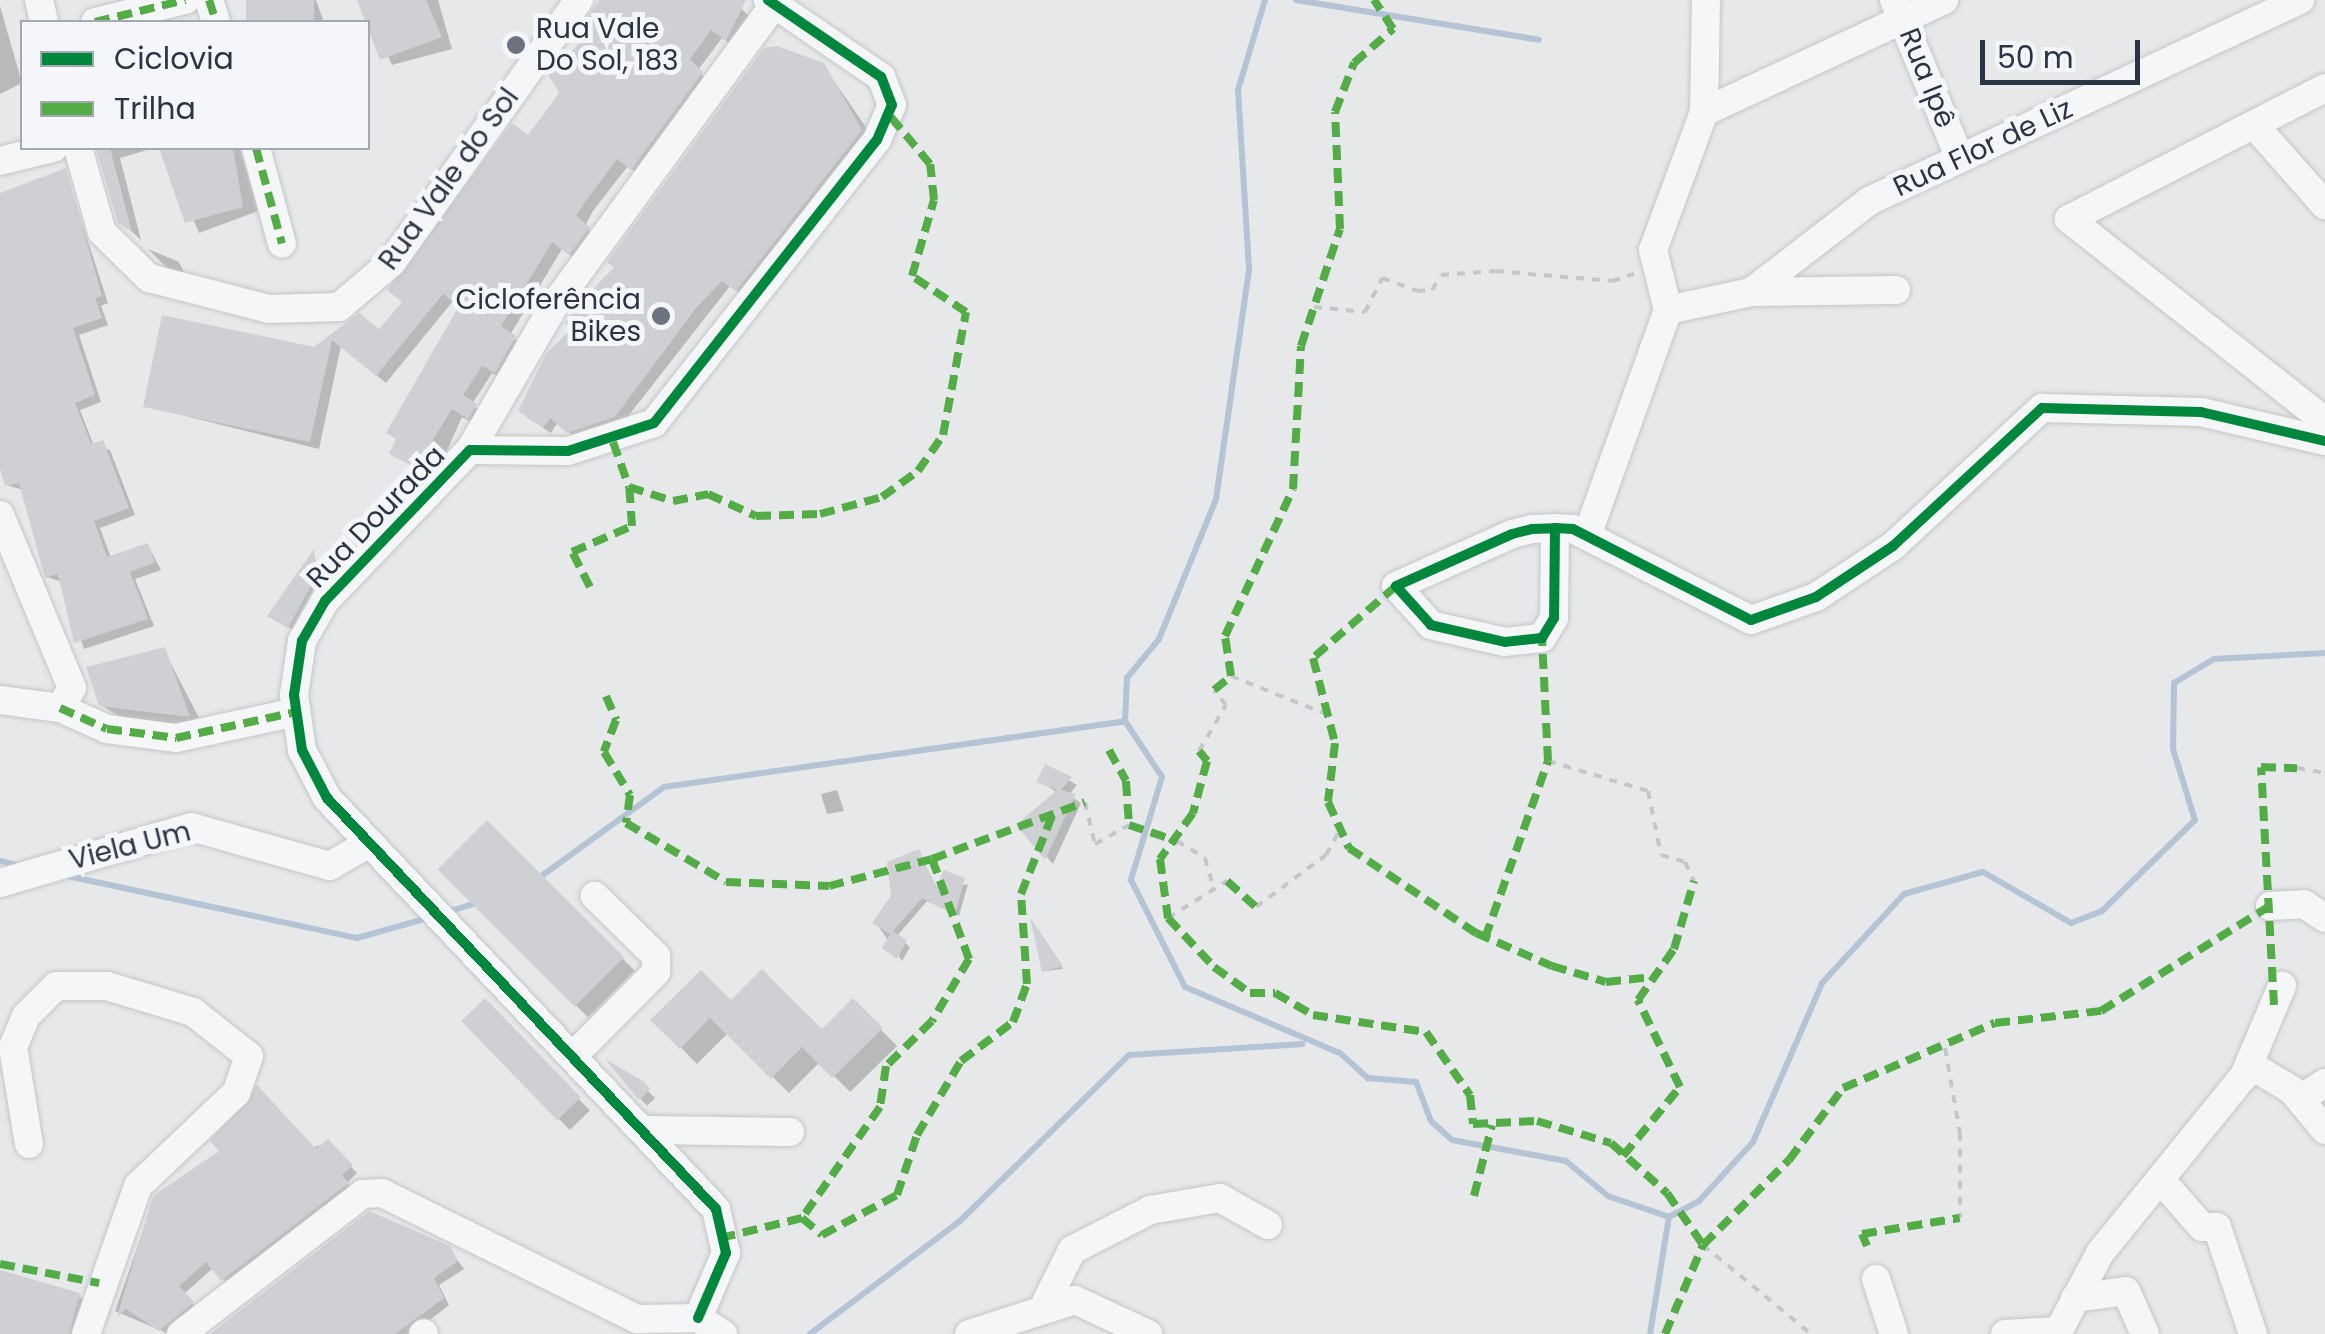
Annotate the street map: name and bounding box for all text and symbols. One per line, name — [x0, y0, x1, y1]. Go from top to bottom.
place label: Rua Vale Do Sol, 183 — [536, 12, 679, 78]
legend — [20, 20, 370, 150]
scale bar — [1985, 20, 2145, 82]
street label: Rua Ipê — [1892, 23, 1962, 133]
marker: Rua Vale Do Sol, 183 — [505, 34, 527, 56]
text: 50 m — [1997, 36, 2074, 79]
text: Ciclovia — [114, 37, 234, 80]
street label: Rua Vale do Sol — [372, 82, 526, 276]
text: Trilha — [114, 87, 196, 130]
street label: Rua Flor de Liz — [1888, 92, 2078, 204]
place label: Cicloferência Bikes — [456, 283, 641, 349]
marker: Cicloferência Bikes — [650, 305, 672, 327]
street label: Rua Dourada — [300, 439, 452, 595]
street label: Viela Um — [66, 815, 194, 877]

